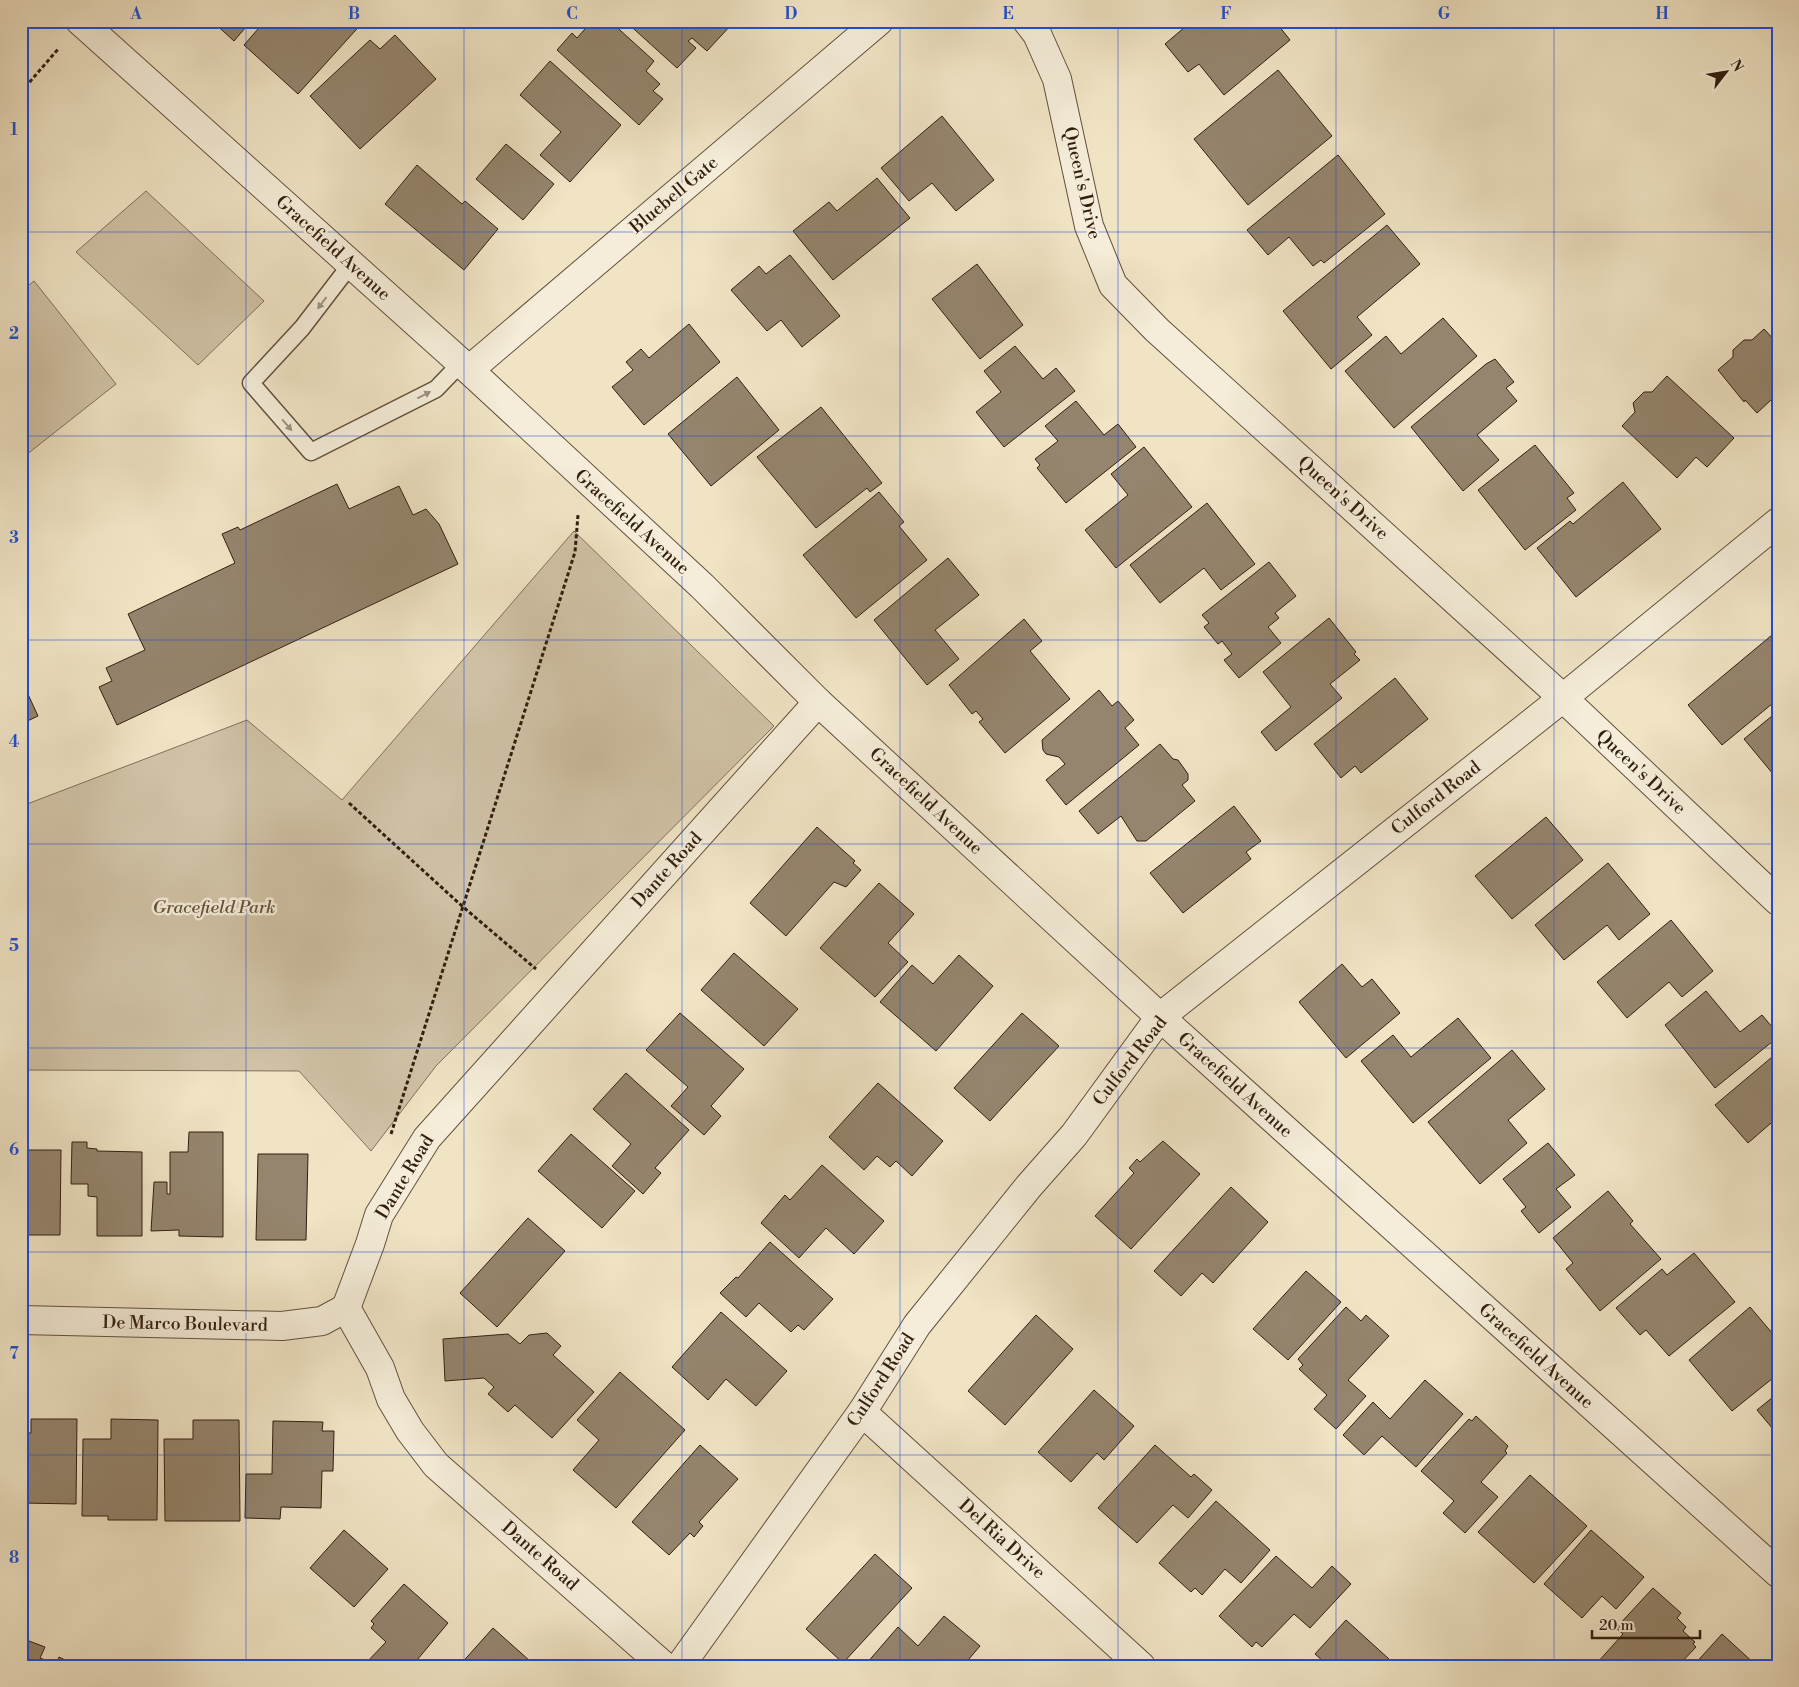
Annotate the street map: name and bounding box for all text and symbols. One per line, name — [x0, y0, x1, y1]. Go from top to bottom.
text: A — [129, 4, 142, 24]
text: B — [348, 4, 360, 24]
text: C — [566, 4, 578, 24]
text: D — [785, 4, 798, 24]
text: E — [1002, 4, 1014, 24]
text: F — [1220, 4, 1232, 24]
text: G — [1438, 4, 1451, 24]
text: H — [1655, 4, 1669, 24]
north arrow — [1702, 48, 1752, 98]
text: N — [1726, 56, 1747, 75]
text: 1 — [10, 120, 18, 140]
street label: Queen's Drive — [1058, 125, 1106, 241]
street label: Bluebell Gate — [624, 151, 723, 239]
street label: Gracefield Avenue — [271, 190, 395, 306]
one-way arrow — [316, 296, 327, 309]
text: 2 — [9, 324, 19, 344]
one-way arrow — [417, 391, 431, 399]
one-way arrow — [281, 418, 293, 430]
street label: Queen's Drive — [1293, 451, 1393, 545]
street label: Gracefield Avenue — [570, 464, 694, 580]
text: 3 — [9, 528, 19, 548]
street label: Queen's Drive — [1591, 724, 1691, 820]
text: 4 — [9, 732, 20, 752]
street label: Gracefield Avenue — [864, 742, 988, 860]
street label: Culford Road — [1387, 755, 1486, 840]
street label: Dante Road — [627, 827, 708, 913]
park label: Gracefield Park — [153, 896, 275, 919]
text: 5 — [9, 936, 19, 956]
street label: Culford Road — [1088, 1011, 1173, 1110]
street label: Gracefield Avenue — [1173, 1027, 1297, 1143]
street label: Dante Road — [371, 1130, 440, 1223]
text: 6 — [9, 1140, 19, 1160]
street label: Gracefield Avenue — [1474, 1298, 1598, 1414]
street label: De Marco Boulevard — [102, 1311, 269, 1337]
street label: Culford Road — [842, 1328, 920, 1431]
text: 7 — [9, 1344, 19, 1364]
street label: Del Ria Drive — [954, 1494, 1050, 1584]
street label: Dante Road — [497, 1516, 584, 1596]
text: 8 — [9, 1548, 19, 1568]
scale bar — [1592, 1607, 1699, 1639]
text: 20 m — [1599, 1616, 1634, 1635]

